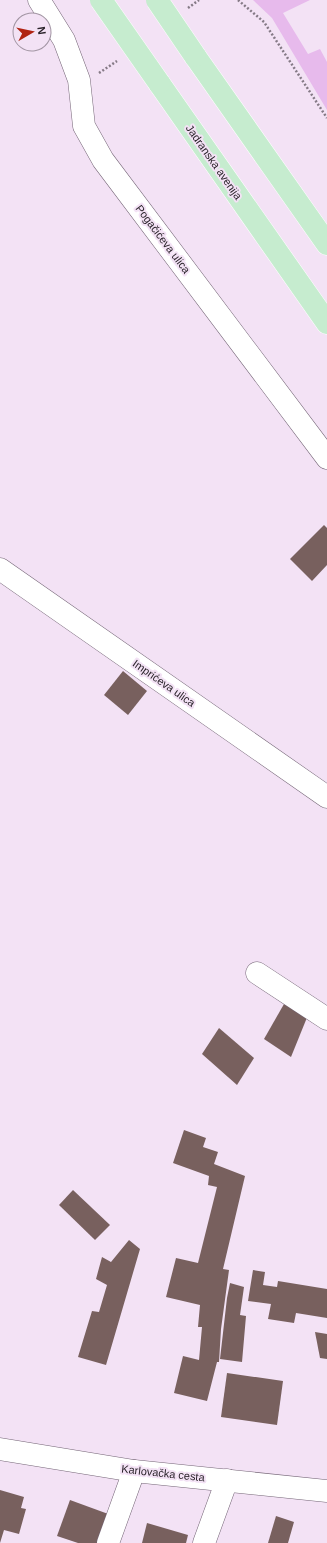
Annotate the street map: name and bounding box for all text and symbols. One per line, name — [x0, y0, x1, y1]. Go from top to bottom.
north arrow — [12, 12, 52, 52]
text: N — [35, 26, 48, 35]
street label: Jadranska avenija — [184, 122, 245, 202]
street label: Pogačićeva ulica — [133, 202, 193, 276]
street label: Imprićeva ulica — [131, 657, 198, 709]
street label: Karlovačka cesta — [121, 1463, 206, 1483]

